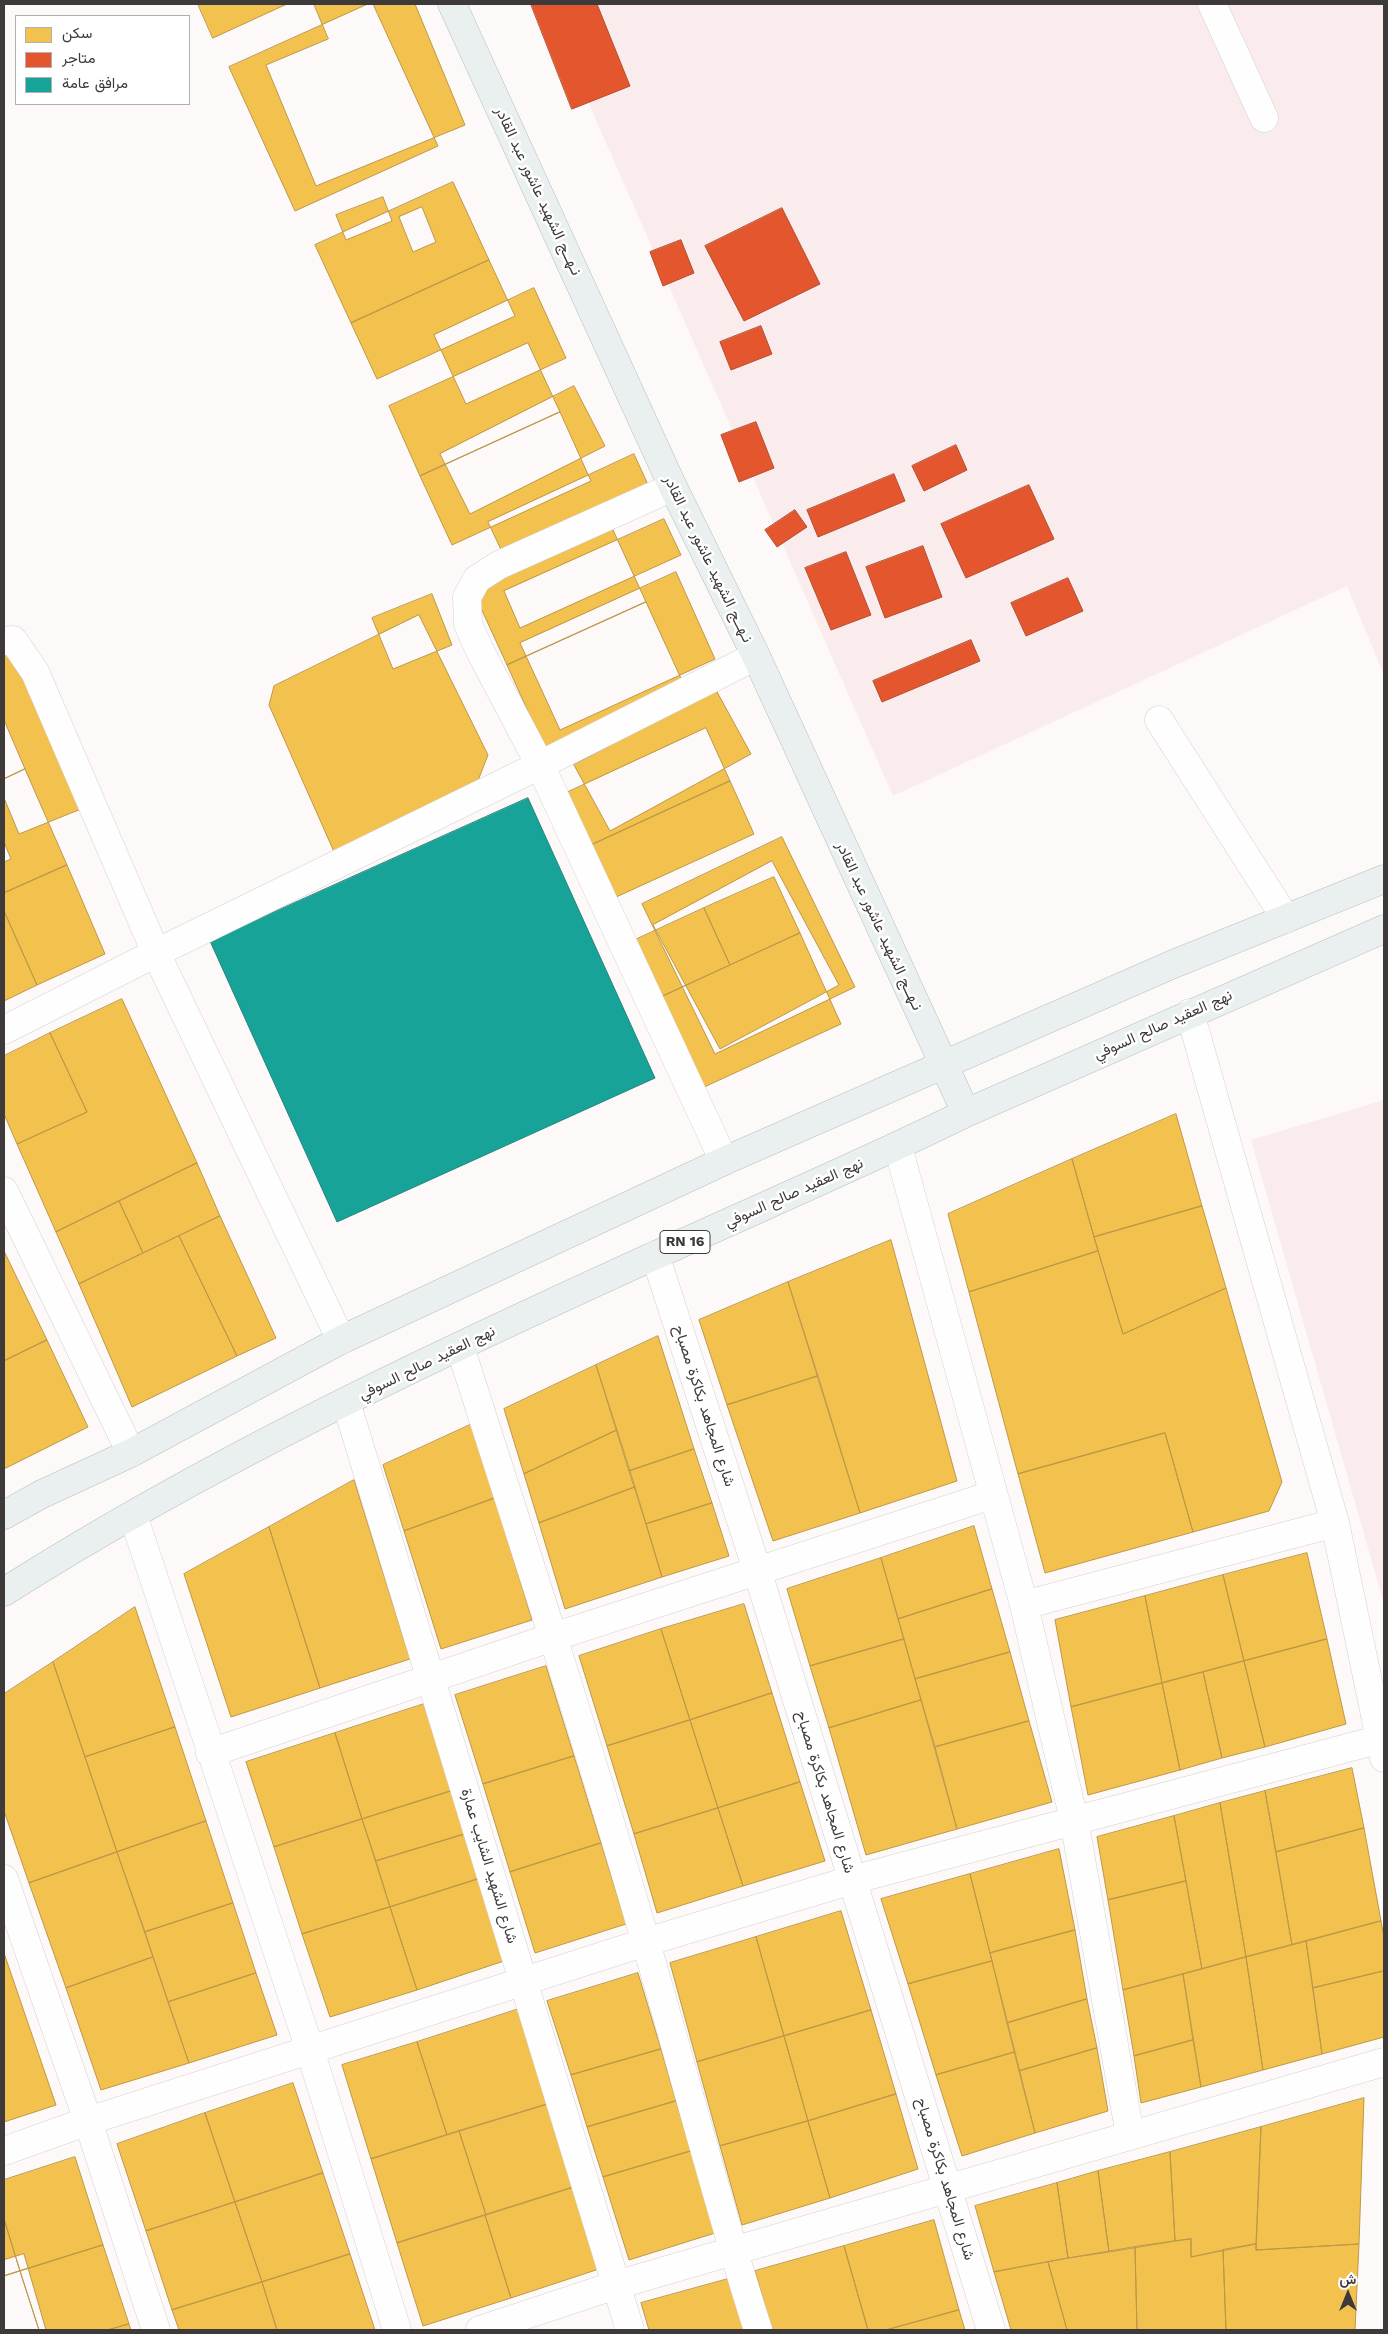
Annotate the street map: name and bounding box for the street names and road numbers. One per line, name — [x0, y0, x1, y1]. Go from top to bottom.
street label: نـهــج الشهيد عاشور عبد القادر — [491, 104, 585, 278]
street label: نـهــج الشهيد عاشور عبد القادر — [660, 472, 756, 646]
street label: نـهــج الشهيد عاشور عبد القادر — [832, 839, 926, 1013]
street label: نهج العقيد صالح السوفي — [1091, 986, 1235, 1064]
street label: نهج العقيد صالح السوفي — [722, 1154, 866, 1232]
road number: RN 16 — [660, 1230, 710, 1254]
street label: نهج العقيد صالح السوفي — [356, 1322, 498, 1404]
street label: شارع المجاهد بكاكرة مصباح — [669, 1323, 739, 1489]
street label: شارع المجاهد بكاكرة مصباح — [792, 1709, 858, 1875]
street label: شارع الشهيد الشايب عمارة — [457, 1786, 521, 1946]
street label: شارع المجاهد بكاكرة مصباح — [912, 2096, 978, 2262]

